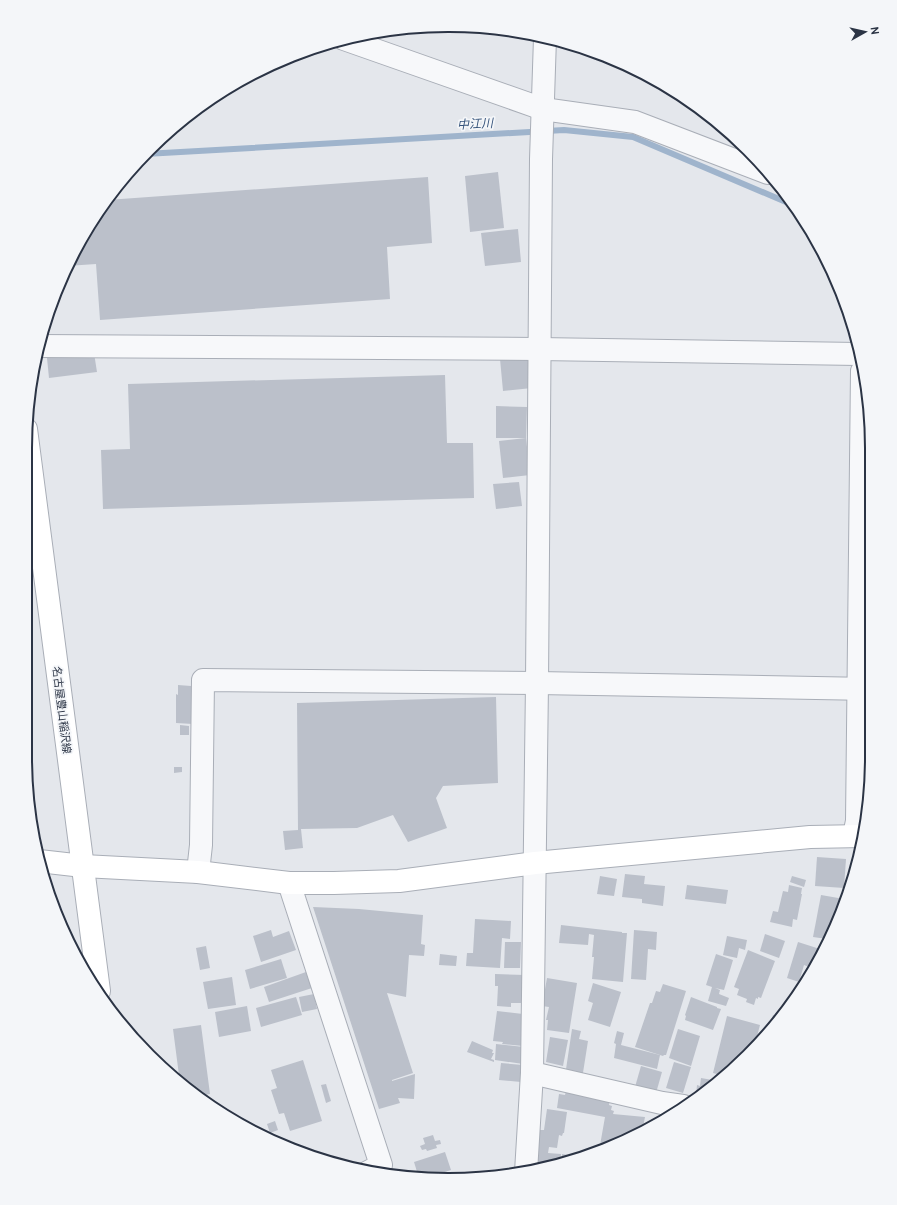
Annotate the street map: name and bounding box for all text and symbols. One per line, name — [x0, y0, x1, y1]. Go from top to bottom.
north arrow — [845, 12, 885, 52]
text: N — [866, 26, 881, 36]
water label: 中江川 — [457, 116, 495, 134]
street label: 名古屋豊山稲沢線 — [49, 666, 73, 755]

